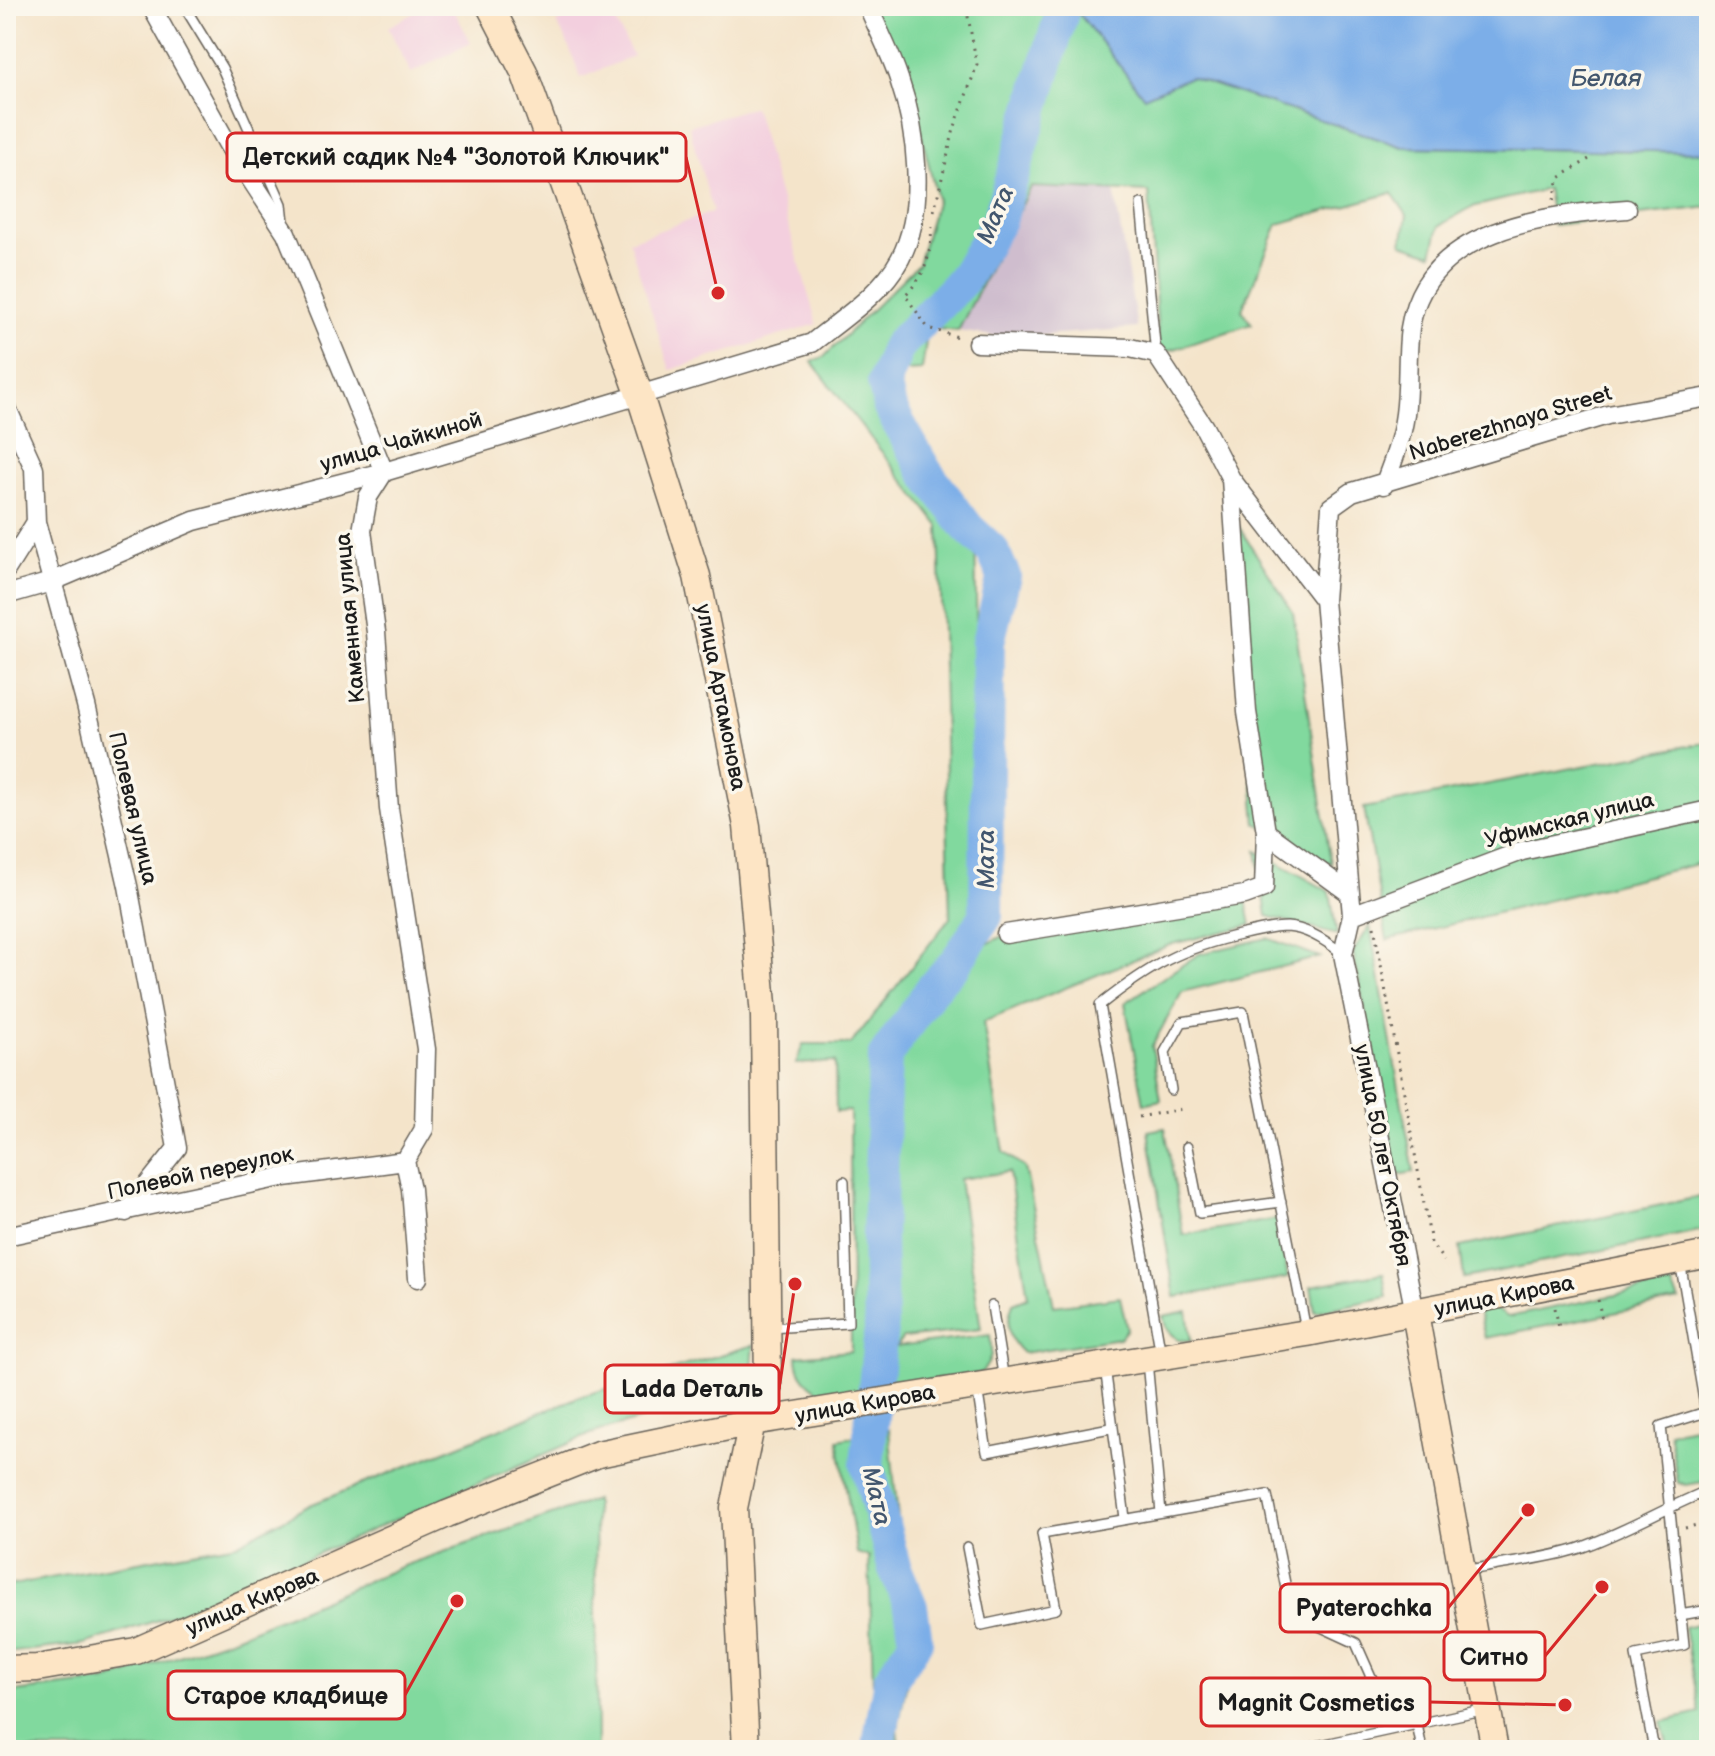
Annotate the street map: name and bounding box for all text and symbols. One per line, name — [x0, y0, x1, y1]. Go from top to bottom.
water label: Белая — [1570, 64, 1642, 93]
callout: Детский садик №4 "Золотой Ключик" — [227, 133, 686, 181]
text: Детский садик №4 "Золотой Ключик" — [243, 143, 669, 172]
water label: Мата — [970, 182, 1020, 248]
street label: Naberezhnaya Street — [1406, 380, 1615, 467]
street label: улица Чайкиной — [317, 406, 486, 479]
street label: Каменная улица — [330, 532, 371, 704]
street label: улица Артамонова — [689, 602, 752, 793]
street label: Полевая улица — [102, 729, 163, 887]
street label: Уфимская улица — [1482, 786, 1657, 855]
water label: Мата — [972, 829, 1001, 889]
street label: улица 50 лет Октября — [1348, 1042, 1417, 1269]
street label: Полевой переулок — [105, 1141, 296, 1206]
street label: улица Кирова — [1432, 1270, 1576, 1323]
callout: Lada Dеталь — [605, 1365, 779, 1413]
text: Lada Dеталь — [621, 1375, 764, 1404]
street label: улица Кирова — [793, 1379, 937, 1430]
water label: Мата — [856, 1464, 897, 1528]
street label: улица Кирова — [182, 1562, 323, 1642]
callout: Pyaterochka — [1280, 1584, 1448, 1632]
text: Pyaterochka — [1296, 1594, 1432, 1623]
callout: Ситно — [1444, 1632, 1545, 1680]
text: Ситно — [1460, 1643, 1528, 1672]
callout: Старое кладбище — [168, 1671, 405, 1719]
callout: Magnit Cosmetics — [1201, 1678, 1430, 1726]
text: Старое кладбище — [184, 1682, 388, 1711]
text: Magnit Cosmetics — [1217, 1689, 1415, 1718]

